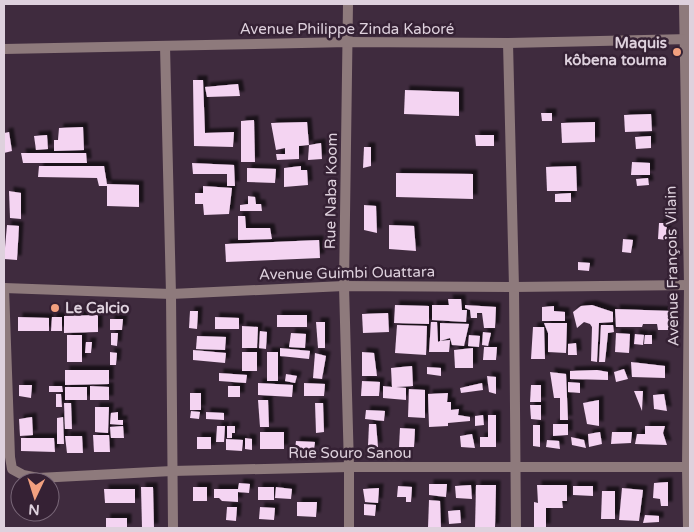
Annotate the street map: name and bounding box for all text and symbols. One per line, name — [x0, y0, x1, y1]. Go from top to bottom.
street label: Avenue Philippe Zinda Kaboré — [240, 20, 454, 38]
place label: Maquis kôbena touma — [564, 34, 667, 69]
marker: Maquis kôbena touma — [671, 46, 683, 58]
street label: Rue Naba Koom — [321, 133, 341, 249]
street label: Avenue François Vilain — [662, 186, 682, 346]
street label: Avenue Guimbi Ouattara — [259, 262, 435, 284]
place label: Le Calcio — [65, 299, 129, 317]
marker: Le Calcio — [49, 302, 61, 314]
street label: Rue Souro Sanou — [288, 444, 412, 462]
north arrow — [10, 472, 60, 522]
text: N — [28, 501, 40, 518]

